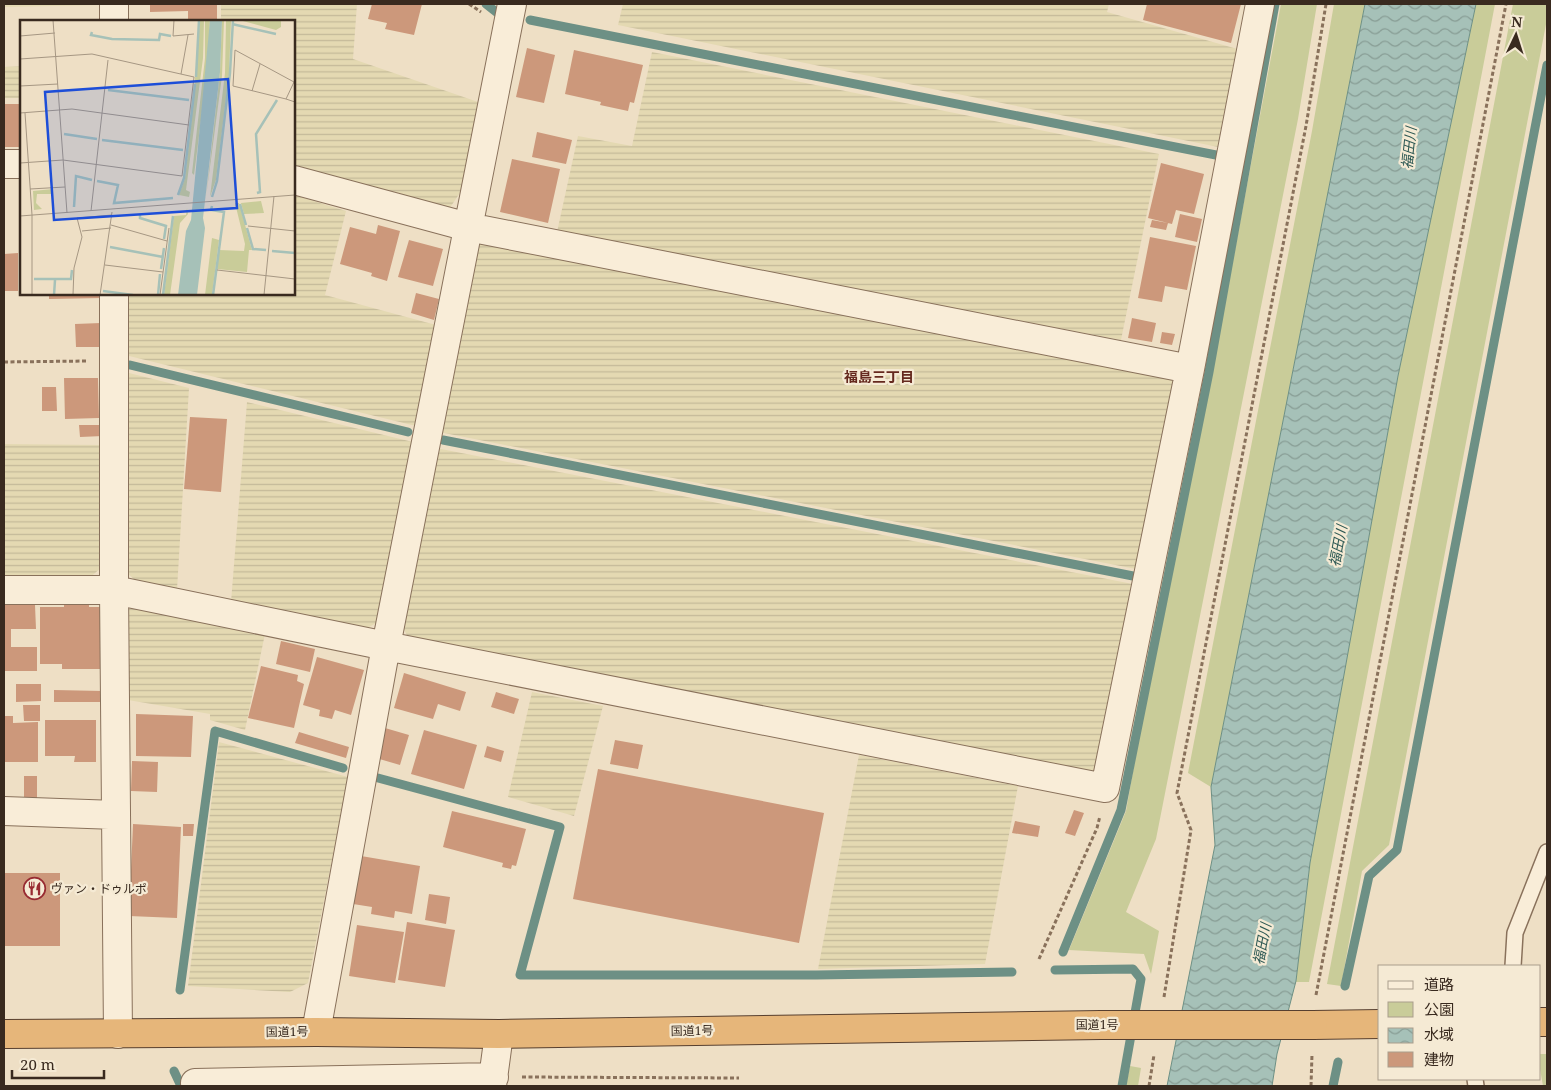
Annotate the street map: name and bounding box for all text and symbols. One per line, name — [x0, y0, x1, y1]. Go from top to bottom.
north arrow — [1491, 10, 1541, 60]
text: N — [1511, 12, 1523, 31]
inset map — [20, 20, 295, 295]
water label: 福田川 — [1397, 124, 1420, 170]
district label: 福島三丁目 — [844, 367, 914, 386]
water label: 福田川 — [1324, 522, 1351, 568]
restaurant icon: ヴァン・ドゥルポ — [23, 877, 47, 901]
place label: ヴァン・ドゥルポ — [51, 880, 147, 897]
water label: 福田川 — [1248, 920, 1275, 966]
legend — [1378, 965, 1541, 1080]
text: 道路 — [1424, 974, 1454, 994]
text: 公園 — [1424, 999, 1454, 1019]
street label: 国道1号 — [1076, 1016, 1118, 1033]
street label: 国道1号 — [670, 1022, 713, 1039]
street label: 国道1号 — [265, 1023, 308, 1040]
text: 水域 — [1424, 1024, 1454, 1044]
scale bar — [12, 1048, 105, 1080]
text: 建物 — [1424, 1049, 1454, 1069]
text: 20 m — [20, 1054, 55, 1074]

